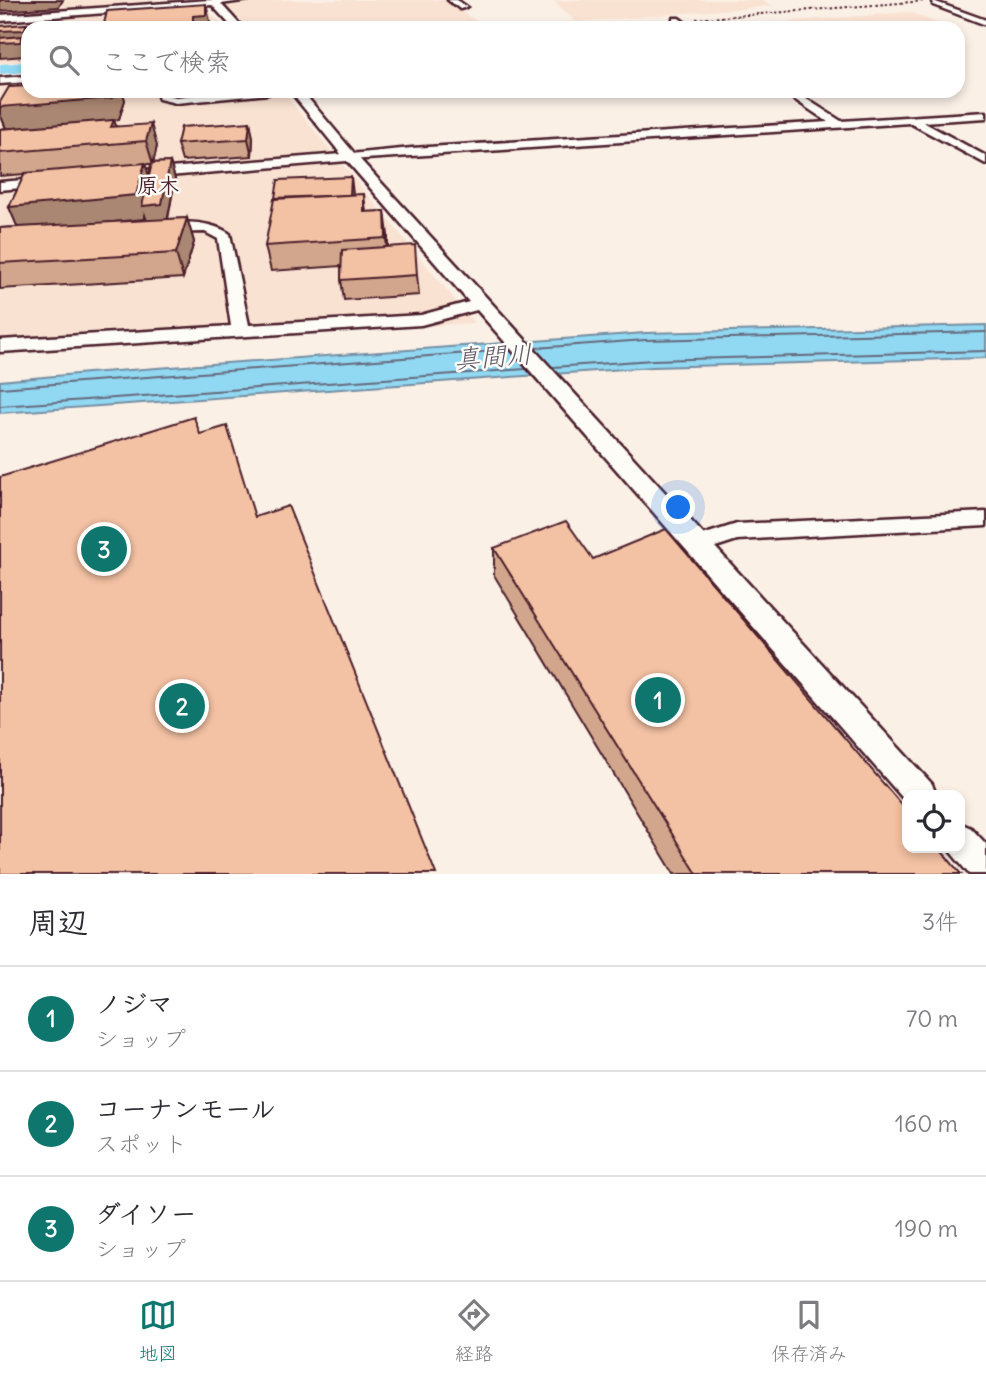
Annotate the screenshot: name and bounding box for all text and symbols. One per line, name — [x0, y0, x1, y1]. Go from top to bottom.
search box — [21, 21, 965, 98]
icon: search — [45, 41, 83, 79]
text: ここで検索 — [101, 45, 231, 78]
district label: 原木 — [137, 172, 179, 199]
water label: 真間川 — [453, 337, 533, 375]
your location — [661, 490, 695, 524]
pin: 3 — [81, 523, 127, 575]
pin: 1 — [635, 674, 681, 726]
pin: 2 — [159, 680, 205, 732]
map controls — [902, 790, 965, 853]
button: locate — [902, 790, 965, 853]
text: 周辺 — [28, 903, 88, 941]
text: 3件 — [922, 907, 958, 936]
text: ノジマ — [95, 987, 173, 1020]
text: 1 — [46, 1004, 56, 1033]
text: 70 m — [906, 1004, 958, 1033]
text: ショップ — [95, 1024, 186, 1053]
text: コーナンモール — [95, 1092, 276, 1125]
text: 2 — [45, 1109, 57, 1138]
text: 160 m — [895, 1109, 958, 1138]
text: スポット — [95, 1129, 187, 1158]
text: ダイソー — [95, 1197, 196, 1230]
text: 3 — [44, 1214, 58, 1243]
text: 190 m — [895, 1214, 958, 1243]
text: ショップ — [95, 1234, 186, 1263]
tab: 地図 — [139, 1296, 177, 1365]
tab: 経路 — [455, 1296, 493, 1365]
tab: 保存済み — [771, 1296, 847, 1365]

